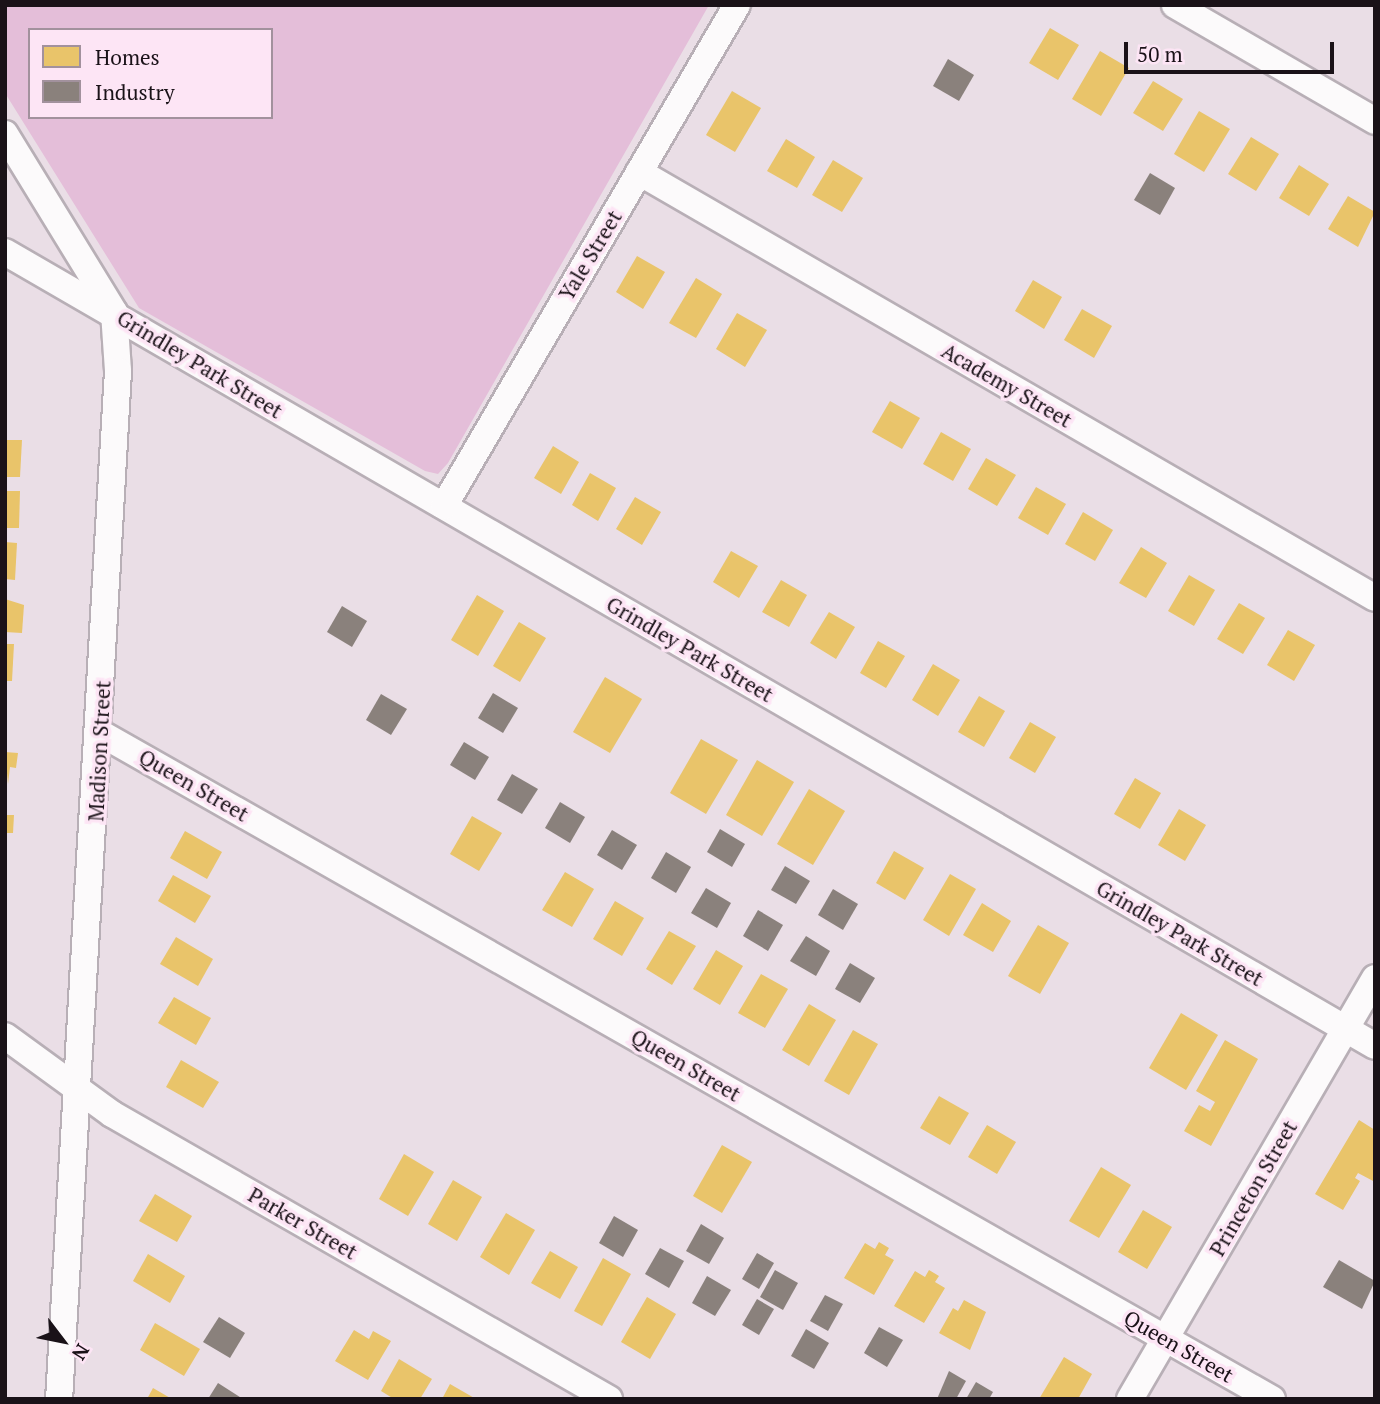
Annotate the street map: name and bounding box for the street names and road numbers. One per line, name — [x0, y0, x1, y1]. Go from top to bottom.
street label: Yale Street — [553, 205, 627, 305]
street label: Grindley Park Street — [113, 305, 287, 423]
street label: Academy Street — [937, 338, 1077, 432]
street label: Grindley Park Street — [602, 591, 778, 707]
street label: Madison Street — [83, 680, 115, 822]
street label: Queen Street — [135, 744, 253, 826]
street label: Grindley Park Street — [1092, 875, 1268, 991]
street label: Queen Street — [627, 1024, 745, 1106]
street label: Princeton Street — [1204, 1116, 1302, 1260]
street label: Parker Street — [244, 1182, 362, 1264]
street label: Queen Street — [1120, 1305, 1238, 1387]

